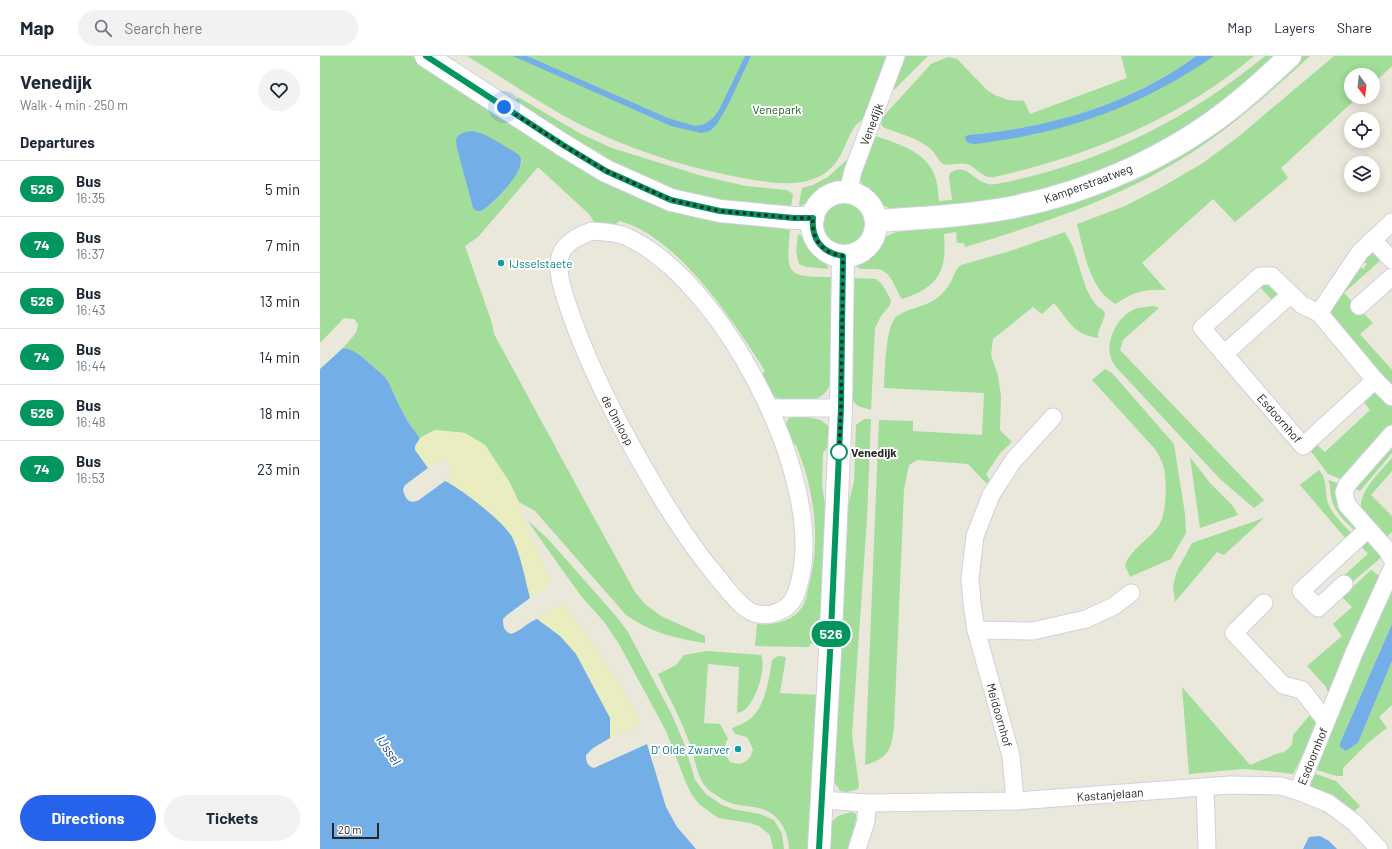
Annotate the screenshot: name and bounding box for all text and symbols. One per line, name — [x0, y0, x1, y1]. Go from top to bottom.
search box — [78, 10, 358, 46]
text: Map — [20, 16, 54, 39]
icon: search — [92, 17, 114, 39]
text: Search here — [124, 19, 202, 37]
text: Map — [1227, 19, 1252, 36]
text: Layers — [1274, 19, 1315, 36]
text: Share — [1337, 19, 1372, 36]
north arrow — [1344, 68, 1380, 104]
map controls — [1344, 68, 1380, 192]
button: heart — [258, 69, 300, 111]
text: Venedijk — [20, 70, 92, 93]
text: Walk · 4 min · 250 m — [20, 97, 128, 113]
your location — [494, 97, 514, 117]
street label: Venedijk — [857, 101, 885, 147]
park label: Venepark — [753, 102, 801, 116]
button: locate — [1344, 112, 1380, 148]
text: Departures — [20, 133, 95, 151]
button: layers — [1344, 156, 1380, 192]
street label: Kamperstraatweg — [1042, 161, 1134, 205]
text: Bus — [76, 172, 101, 190]
text: 526 — [31, 180, 53, 197]
text: 5 min — [265, 180, 300, 198]
text: 16:35 — [76, 190, 105, 206]
text: Bus — [76, 228, 101, 246]
text: 74 — [34, 236, 50, 253]
text: 7 min — [266, 236, 300, 254]
text: 16:37 — [76, 246, 105, 262]
place label: IJsselstaete — [509, 256, 573, 270]
marker: IJsselstaete — [496, 258, 506, 268]
text: Bus — [76, 284, 101, 302]
text: 526 — [31, 292, 53, 309]
text: 13 min — [260, 292, 300, 310]
text: 16:43 — [76, 302, 106, 318]
text: Bus — [76, 340, 101, 358]
text: 74 — [34, 348, 50, 365]
text: 14 min — [259, 348, 300, 366]
text: 16:44 — [76, 358, 106, 374]
street label: Esdoornhof — [1255, 391, 1305, 445]
street label: de Omloop — [599, 392, 637, 448]
text: Bus — [76, 396, 101, 414]
text: 526 — [31, 404, 53, 421]
text: 18 min — [260, 404, 300, 422]
text: 16:48 — [76, 414, 106, 430]
marker: Venedijk — [830, 443, 848, 461]
place label: Venedijk — [851, 445, 897, 459]
text: Bus — [76, 452, 101, 470]
text: 74 — [34, 460, 50, 477]
text: 23 min — [257, 460, 300, 478]
text: 16:53 — [76, 470, 105, 486]
line badge: 526 — [808, 621, 854, 647]
text: 526 — [820, 625, 842, 642]
street label: Meidoornhof — [984, 682, 1016, 748]
street label: Esdoornhof — [1294, 725, 1330, 787]
water label: IJssel — [373, 732, 405, 768]
place label: D' Olde Zwarver — [651, 742, 731, 756]
marker: D' Olde Zwarver — [733, 744, 743, 754]
street label: Kastanjelaan — [1076, 785, 1144, 803]
button: Directions — [20, 795, 156, 841]
button: Tickets — [164, 795, 300, 841]
scale bar — [332, 821, 379, 840]
text: 20 m — [338, 823, 361, 836]

